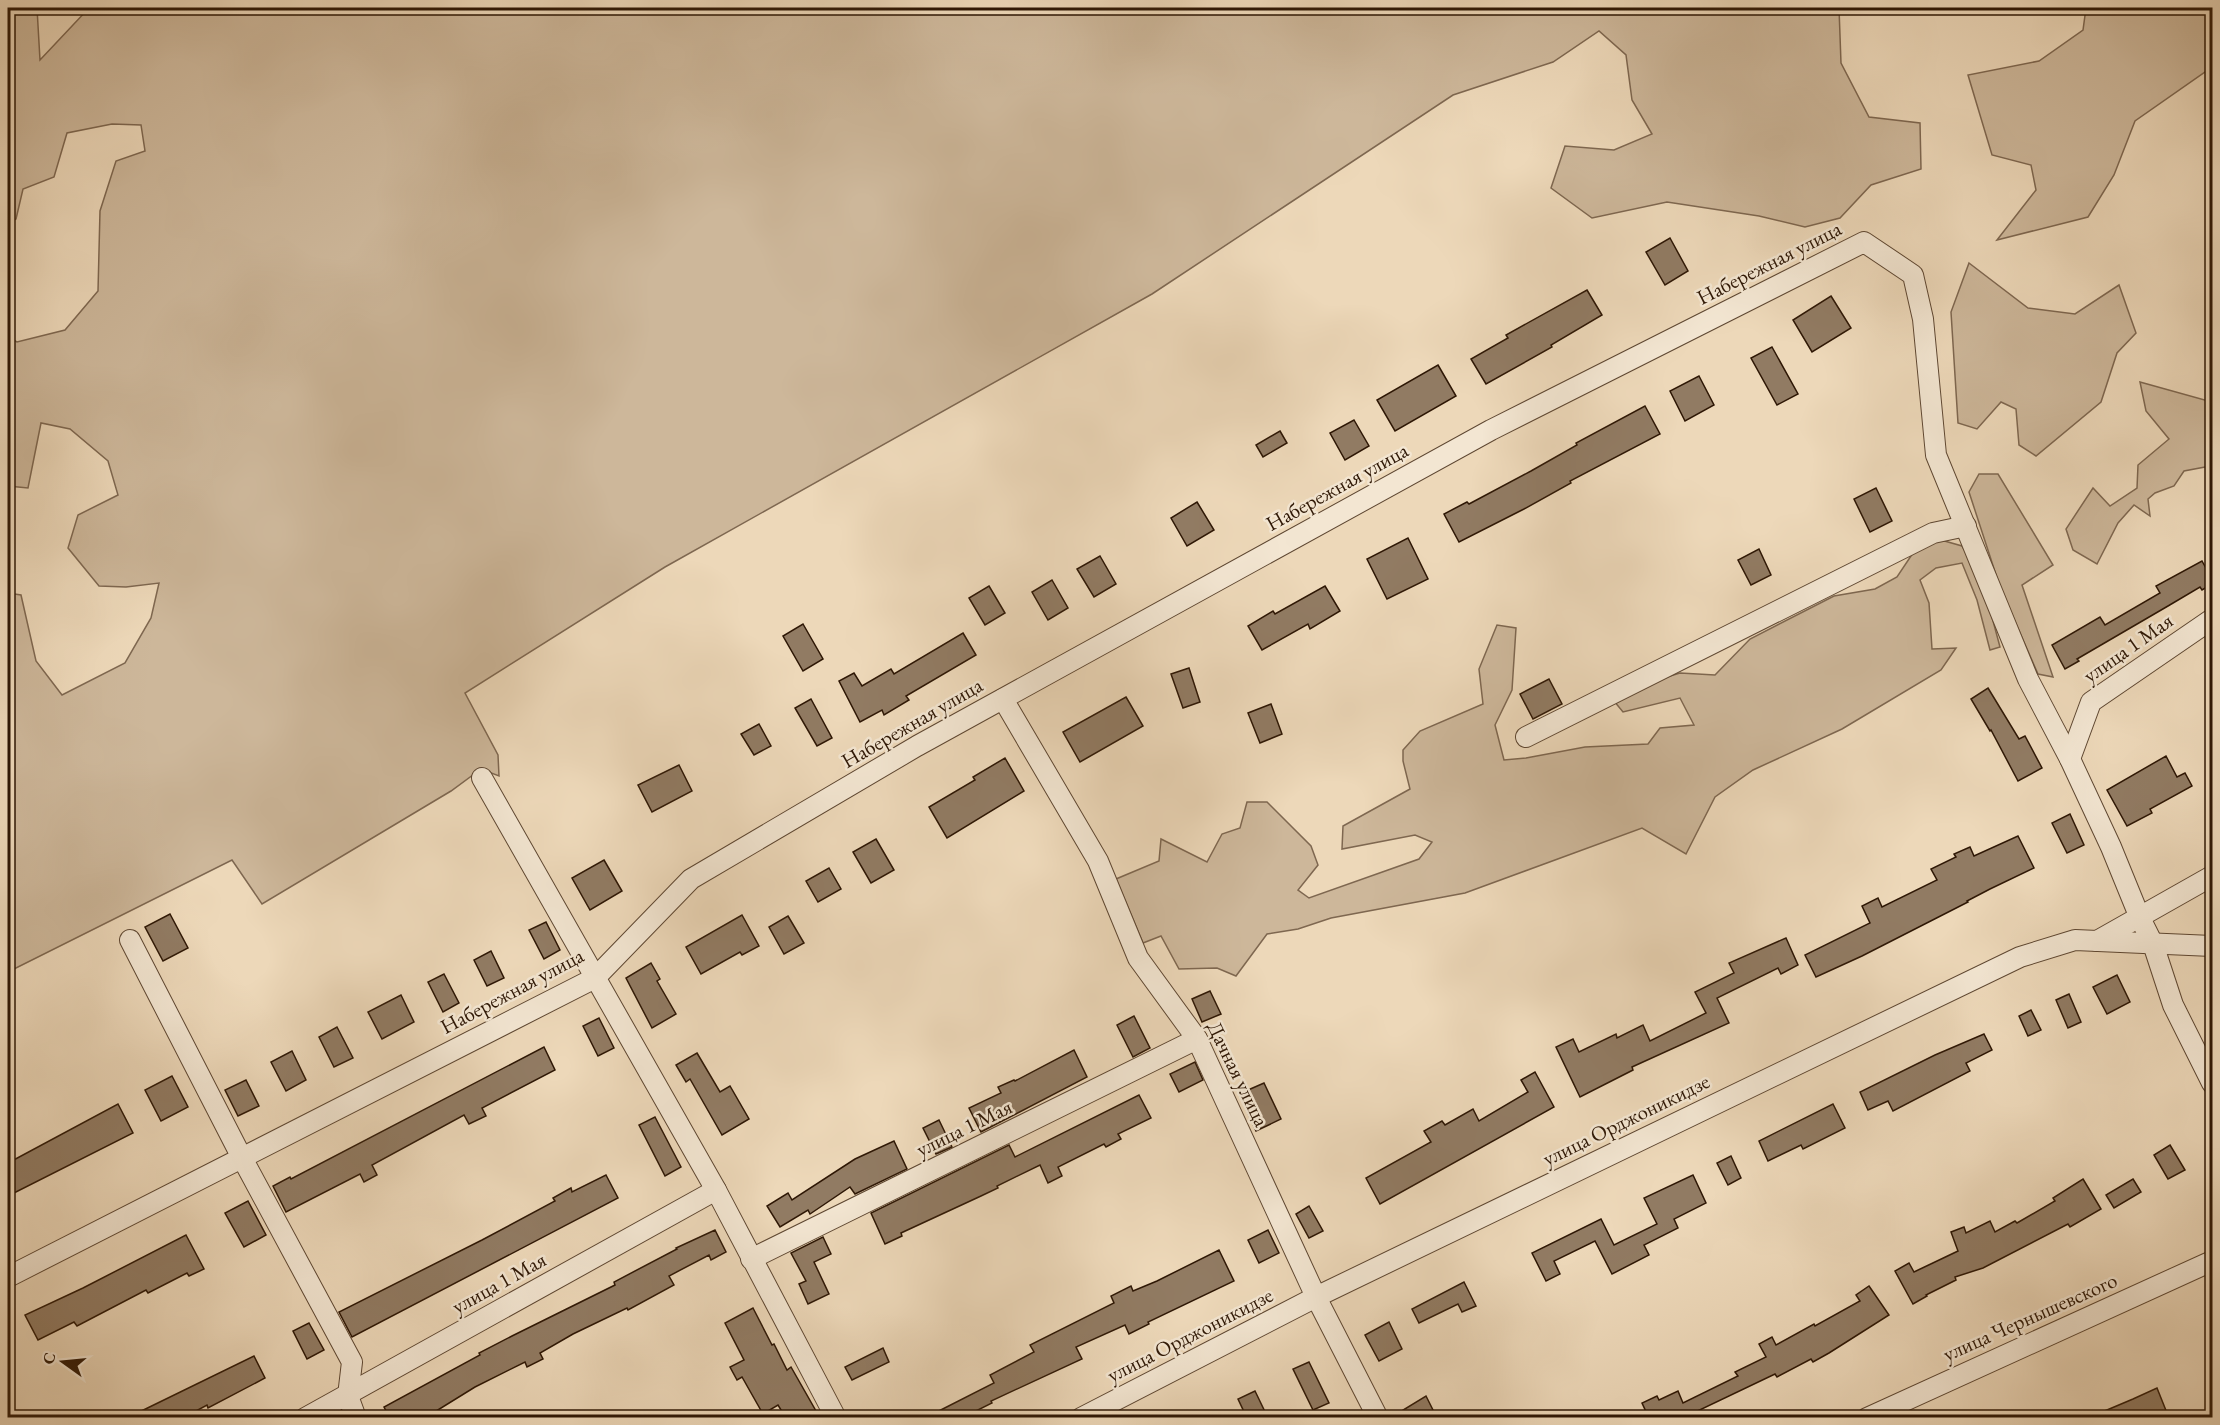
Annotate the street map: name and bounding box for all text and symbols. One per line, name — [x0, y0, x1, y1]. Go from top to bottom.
street label: Набережная улица — [1692, 214, 1846, 311]
street label: Набережная улица — [1261, 436, 1413, 537]
street label: улица 1 Мая — [2077, 607, 2178, 688]
street label: Набережная улица — [836, 671, 988, 774]
street label: Набережная улица — [435, 941, 589, 1040]
street label: Дачная улица — [1201, 1017, 1276, 1132]
street label: улица Орджоникидзе — [1538, 1067, 1714, 1172]
street label: улица 1 Мая — [911, 1093, 1016, 1162]
street label: улица 1 Мая — [447, 1246, 551, 1320]
street label: улица Чернышевского — [1938, 1266, 2121, 1367]
street label: улица Орджоникидзе — [1102, 1281, 1277, 1388]
north arrow — [33, 1332, 93, 1392]
text: С — [37, 1350, 61, 1366]

